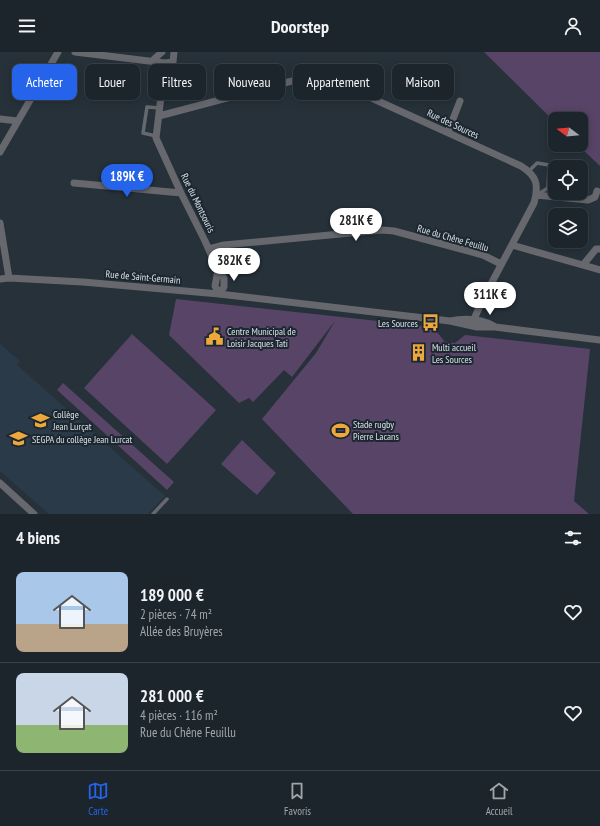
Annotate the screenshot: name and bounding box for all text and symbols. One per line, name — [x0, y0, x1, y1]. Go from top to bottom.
icon: menu — [16, 15, 38, 37]
text: Doorstep — [271, 15, 329, 38]
icon: person — [562, 15, 584, 37]
chip: Acheter — [12, 64, 77, 100]
chip: Louer — [85, 64, 140, 100]
chip: Filtres — [148, 64, 206, 100]
chip: Nouveau — [214, 64, 285, 100]
chip: Appartement — [293, 64, 384, 100]
chip: Maison — [392, 64, 454, 100]
street label: Rue des Sources — [425, 106, 482, 142]
north arrow — [548, 112, 588, 152]
map controls — [548, 112, 588, 248]
button: locate — [548, 160, 588, 200]
pin: 189K € — [94, 164, 160, 198]
text: 189K € — [110, 168, 144, 185]
street label: Rue du Montsouris — [178, 171, 218, 235]
pin: 281K € — [323, 208, 389, 242]
button: layers — [548, 208, 588, 248]
text: 281K € — [339, 212, 373, 229]
street label: Rue du Chêne Feuillu — [416, 222, 490, 254]
pin: 382K € — [201, 248, 267, 282]
text: 382K € — [217, 252, 251, 269]
street label: Rue de Saint-Germain — [105, 267, 181, 287]
pin: 311K € — [457, 282, 523, 316]
text: 311K € — [473, 286, 507, 303]
bus stop icon: Les Sources — [421, 313, 441, 333]
place label: Les Sources — [378, 317, 419, 330]
place label: Centre Municipal de Loisir Jacques Tati — [227, 325, 296, 350]
public building icon: Centre Municipal de Loisir Jacques Tati — [204, 327, 224, 347]
place label: Multi accueil Les Sources — [432, 341, 477, 366]
building icon: Multi accueil Les Sources — [409, 343, 429, 363]
place label: Collège Jean Lurçat — [52, 408, 92, 433]
school or university icon: Collège Jean Lurçat — [30, 410, 50, 430]
place label: Stade rugby Pierre Lacans — [353, 418, 399, 443]
sports icon: Stade rugby Pierre Lacans — [330, 420, 350, 440]
school or university icon: SEGPA du collège Jean Lurcat — [9, 429, 29, 449]
place label: SEGPA du collège Jean Lurcat — [32, 433, 132, 446]
text: 4 biens — [16, 527, 60, 549]
icon: filters — [562, 527, 584, 549]
text: 189 000 € — [140, 584, 204, 606]
icon: home — [48, 588, 96, 636]
icon: heart — [562, 601, 584, 623]
text: 2 pièces · 74 m² — [140, 606, 212, 623]
text: Allée des Bruyères — [140, 623, 223, 640]
text: 281 000 € — [140, 685, 204, 707]
icon: home — [48, 689, 96, 737]
icon: heart — [562, 702, 584, 724]
text: 4 pièces · 116 m² — [140, 707, 218, 724]
text: Rue du Chêne Feuillu — [140, 724, 236, 741]
tab: Carte — [87, 780, 109, 818]
tab: Favoris — [284, 780, 311, 818]
tab: Accueil — [486, 780, 513, 818]

